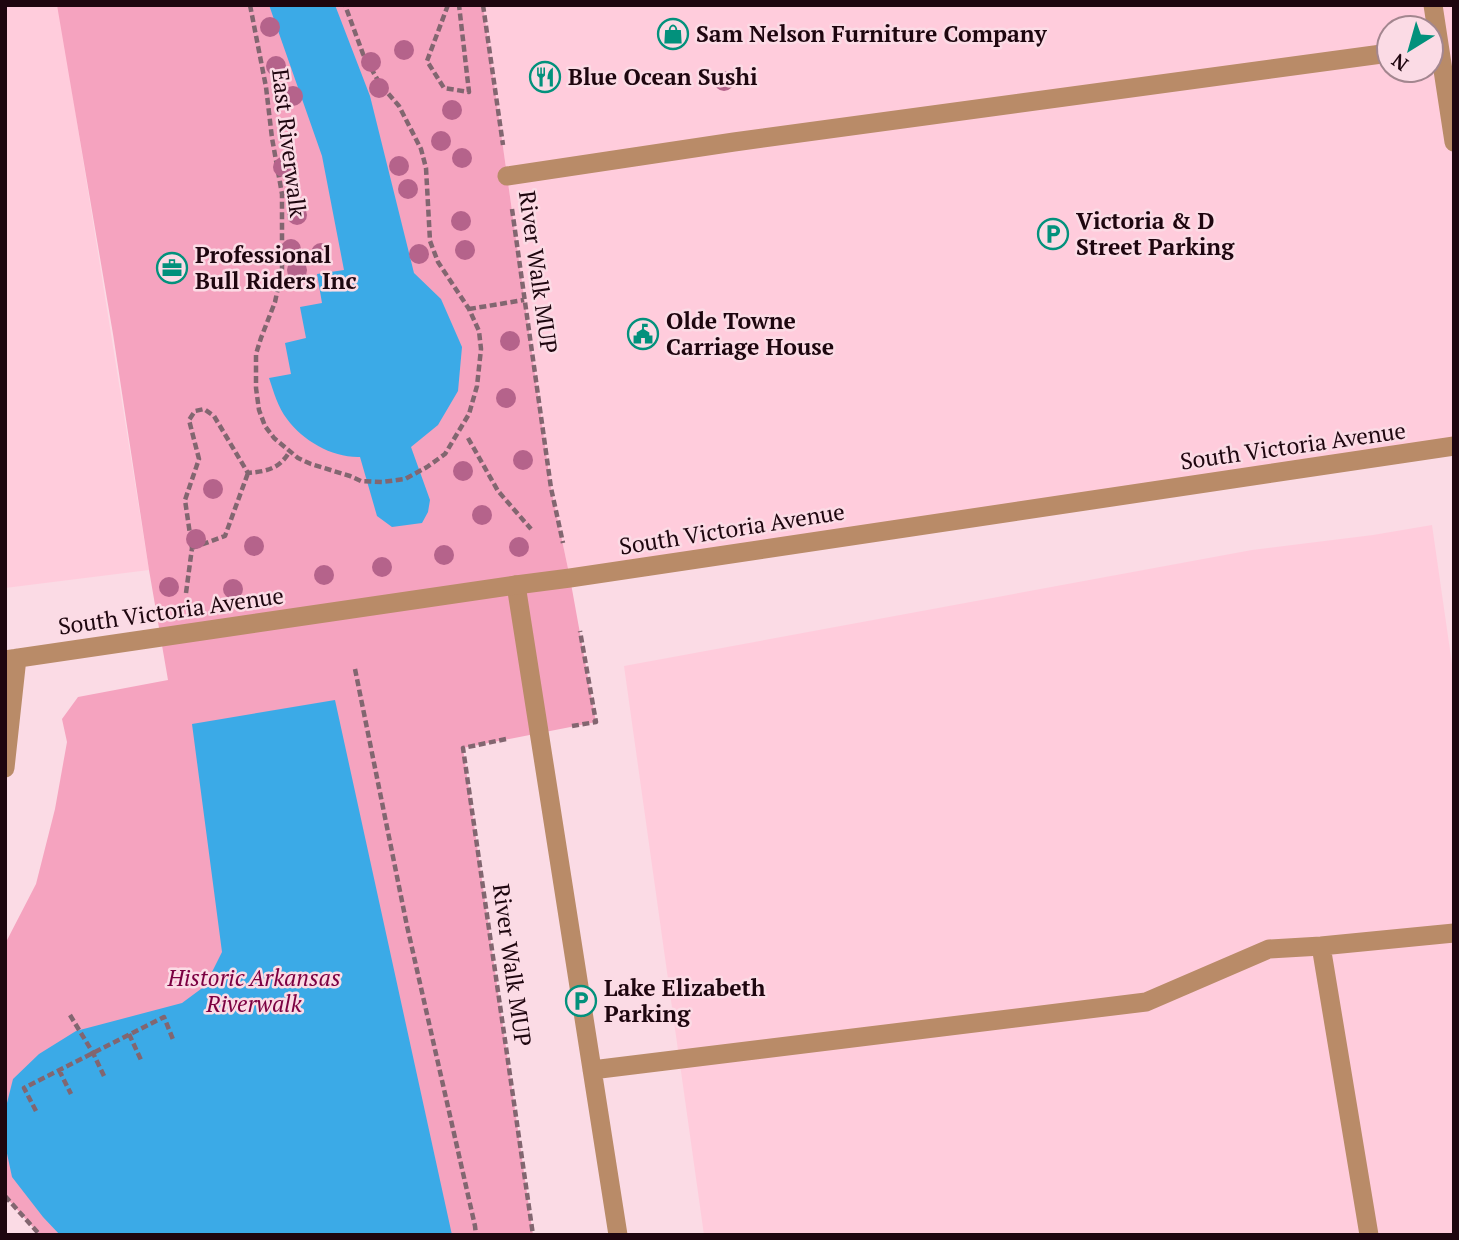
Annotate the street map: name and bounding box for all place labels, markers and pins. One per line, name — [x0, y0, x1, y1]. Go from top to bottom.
shop icon: Sam Nelson Furniture Company — [656, 17, 690, 51]
place label: Sam Nelson Furniture Company — [696, 18, 1048, 49]
restaurant icon: Blue Ocean Sushi — [528, 60, 562, 94]
place label: Blue Ocean Sushi — [568, 61, 758, 92]
place label: Victoria & D Street Parking — [1076, 205, 1235, 262]
parking icon: Victoria & D Street Parking — [1036, 217, 1070, 251]
place label: Professional Bull Riders Inc — [195, 239, 357, 296]
office icon: Professional Bull Riders Inc — [155, 251, 189, 285]
place label: Olde Towne Carriage House — [666, 305, 834, 362]
public building icon: Olde Towne Carriage House — [626, 317, 660, 351]
place label: Lake Elizabeth Parking — [604, 972, 766, 1029]
parking icon: Lake Elizabeth Parking — [564, 984, 598, 1018]

